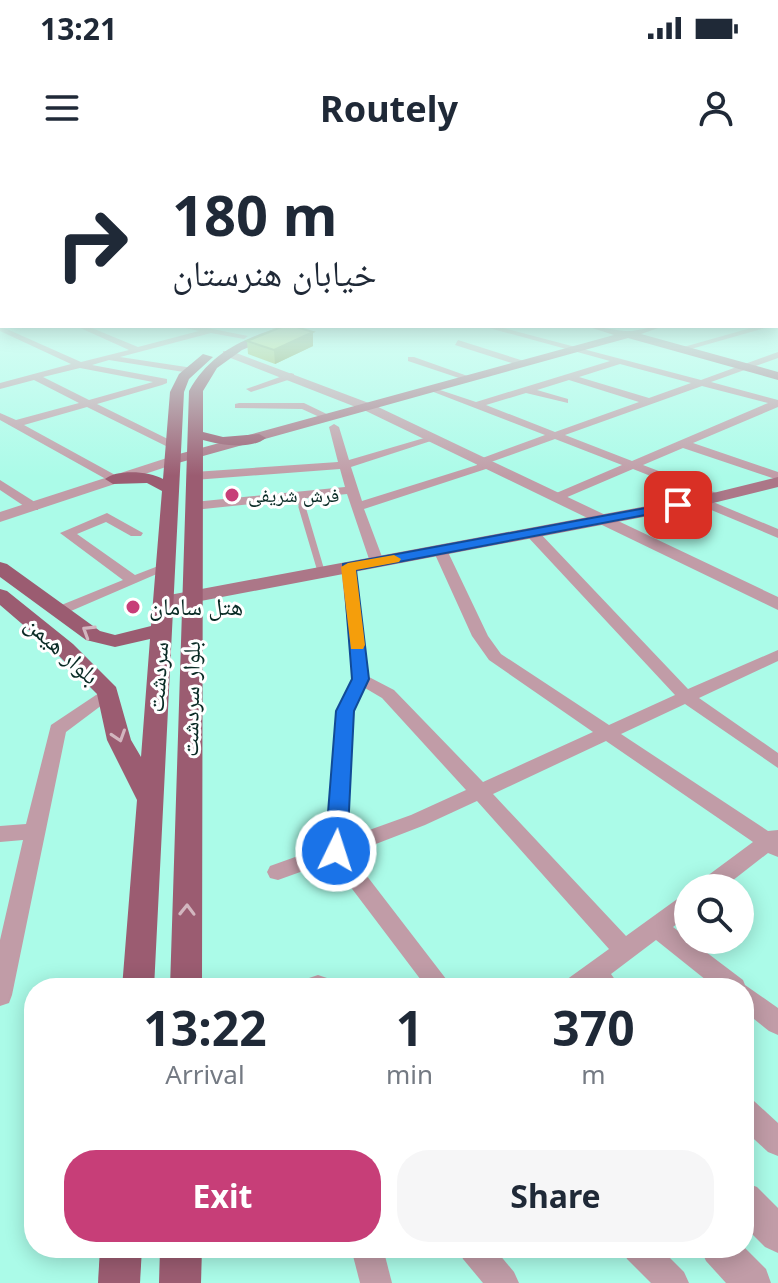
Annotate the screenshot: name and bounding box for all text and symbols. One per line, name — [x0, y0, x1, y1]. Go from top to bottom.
text: 13:21 — [40, 8, 117, 49]
text: Routely — [320, 84, 458, 133]
icon: menu — [40, 86, 84, 130]
icon: person — [694, 86, 738, 130]
text: 180 m — [172, 176, 337, 252]
icon: right — [40, 192, 144, 296]
text: خیابان هنرستان — [172, 248, 377, 297]
pin — [644, 471, 712, 539]
place label: فرش شریفی — [248, 481, 340, 508]
icon: arrive — [656, 483, 700, 527]
marker: فرش شریفی — [223, 486, 241, 504]
place label: هتل سامان — [149, 589, 243, 622]
marker: هتل سامان — [124, 598, 142, 616]
street label: بلوار هیمن — [19, 607, 107, 691]
one-way arrow — [82, 625, 96, 640]
street label: سردشت — [138, 640, 175, 713]
street label: بلوار سردشت — [172, 641, 207, 757]
one-way arrow — [110, 728, 126, 742]
position arrow — [294, 809, 378, 893]
map controls — [674, 874, 754, 954]
button: search — [674, 874, 754, 954]
one-way arrow — [178, 903, 196, 916]
text: 13:22 — [143, 995, 267, 1060]
text: 1 — [396, 995, 423, 1060]
text: 370 — [552, 995, 635, 1060]
text: Arrival — [165, 1056, 245, 1092]
text: min — [386, 1056, 433, 1092]
text: m — [581, 1056, 606, 1092]
button: Exit — [64, 1150, 381, 1242]
button: Share — [397, 1150, 714, 1242]

